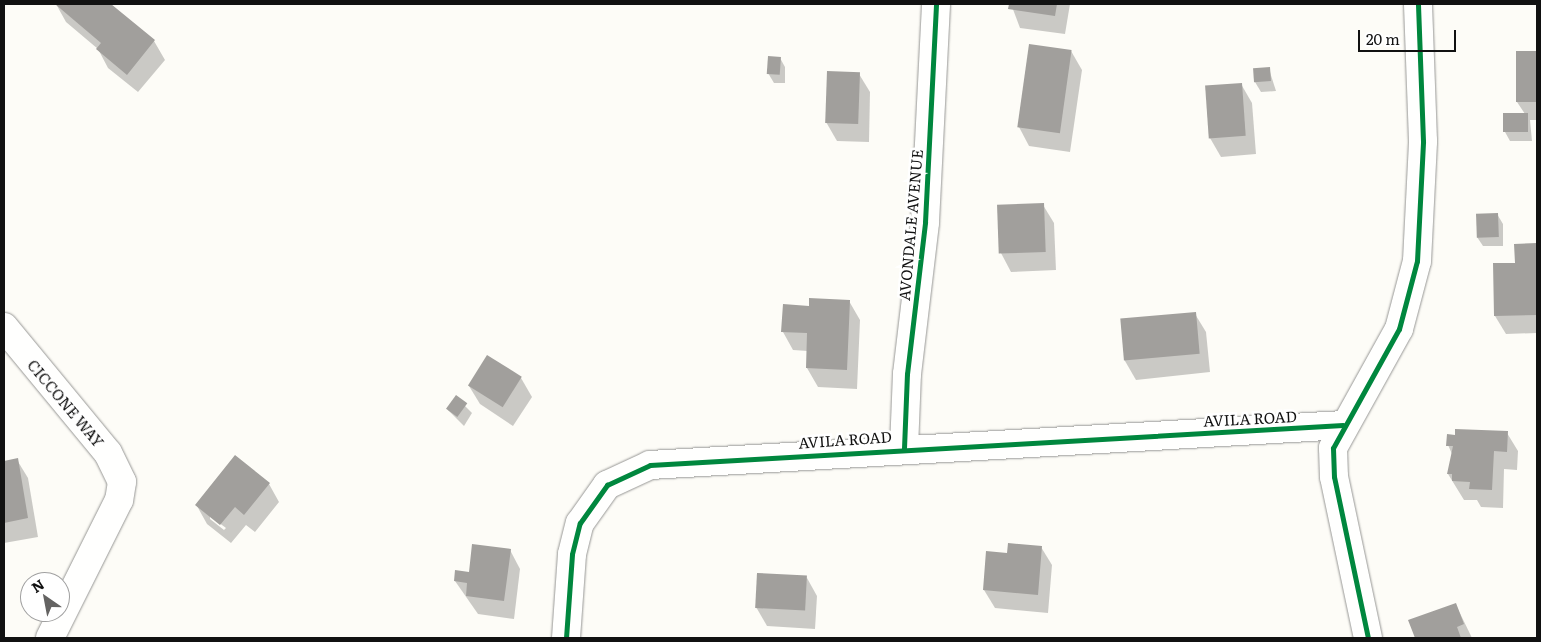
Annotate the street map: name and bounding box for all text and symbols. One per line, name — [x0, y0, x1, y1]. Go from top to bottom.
scale bar — [1361, 20, 1458, 52]
text: 20 m — [1366, 27, 1400, 50]
street label: AVONDALE AVENUE — [894, 148, 926, 302]
street label: CICCONE WAY — [24, 356, 108, 450]
street label: AVILA ROAD — [1203, 407, 1297, 429]
street label: AVILA ROAD — [798, 427, 892, 451]
north arrow — [20, 572, 70, 622]
text: N — [27, 574, 48, 597]

